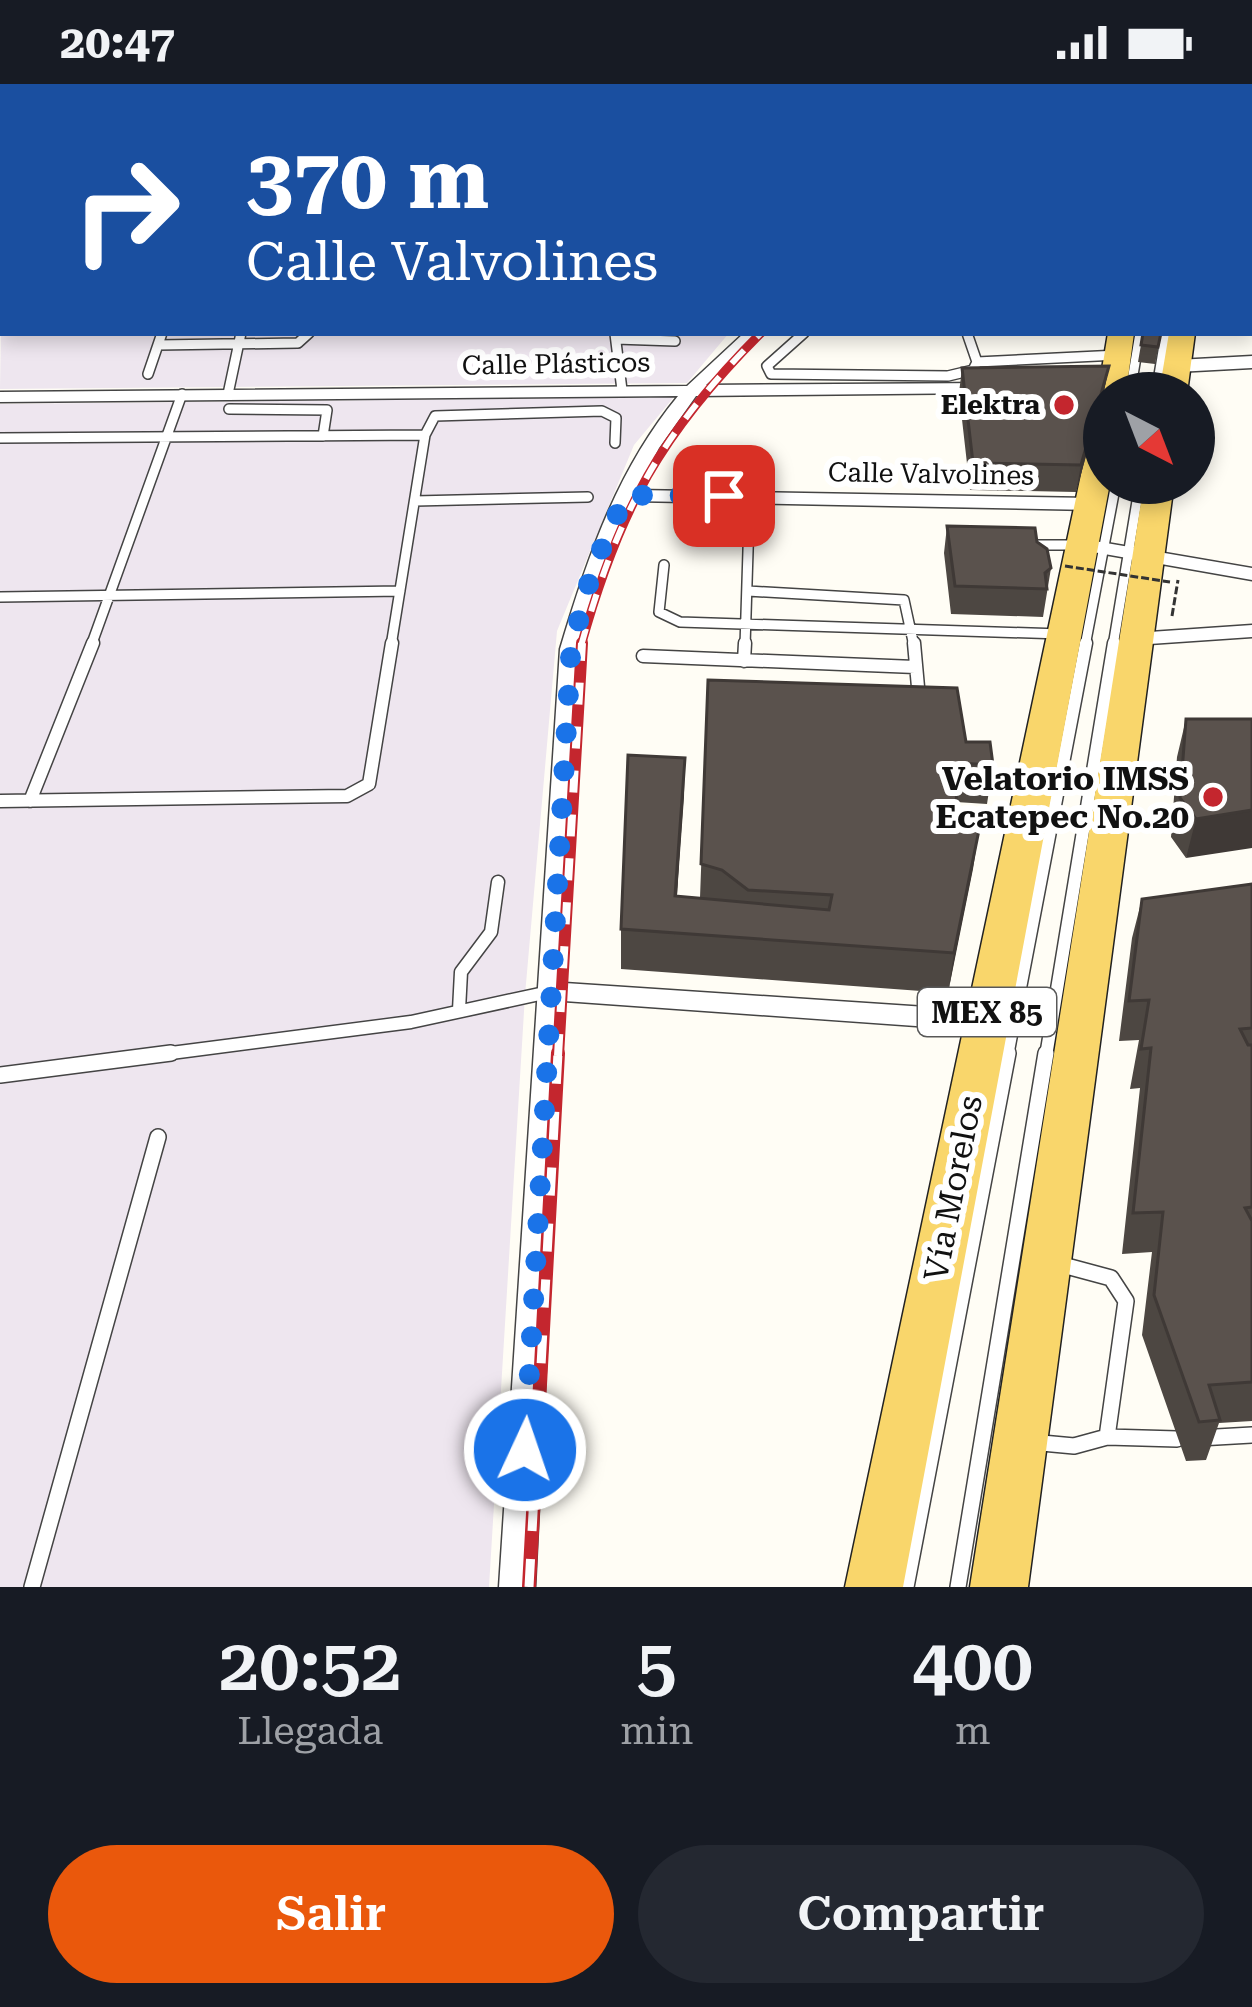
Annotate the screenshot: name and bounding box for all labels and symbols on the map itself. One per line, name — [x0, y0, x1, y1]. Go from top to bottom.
street label: Calle Plásticos — [461, 346, 651, 382]
north arrow — [1083, 372, 1215, 504]
place label: Elektra — [941, 389, 1040, 421]
marker: Elektra — [1051, 392, 1077, 418]
pin — [673, 445, 775, 547]
street label: Calle Valvolines — [828, 456, 1034, 492]
place label: Velatorio IMSS Ecatepec No.20 — [935, 759, 1189, 836]
marker: Velatorio IMSS Ecatepec No.20 — [1200, 784, 1226, 810]
road number: MEX 85 — [918, 988, 1056, 1036]
street label: Vía Morelos — [916, 1092, 990, 1284]
position arrow — [462, 1387, 588, 1513]

